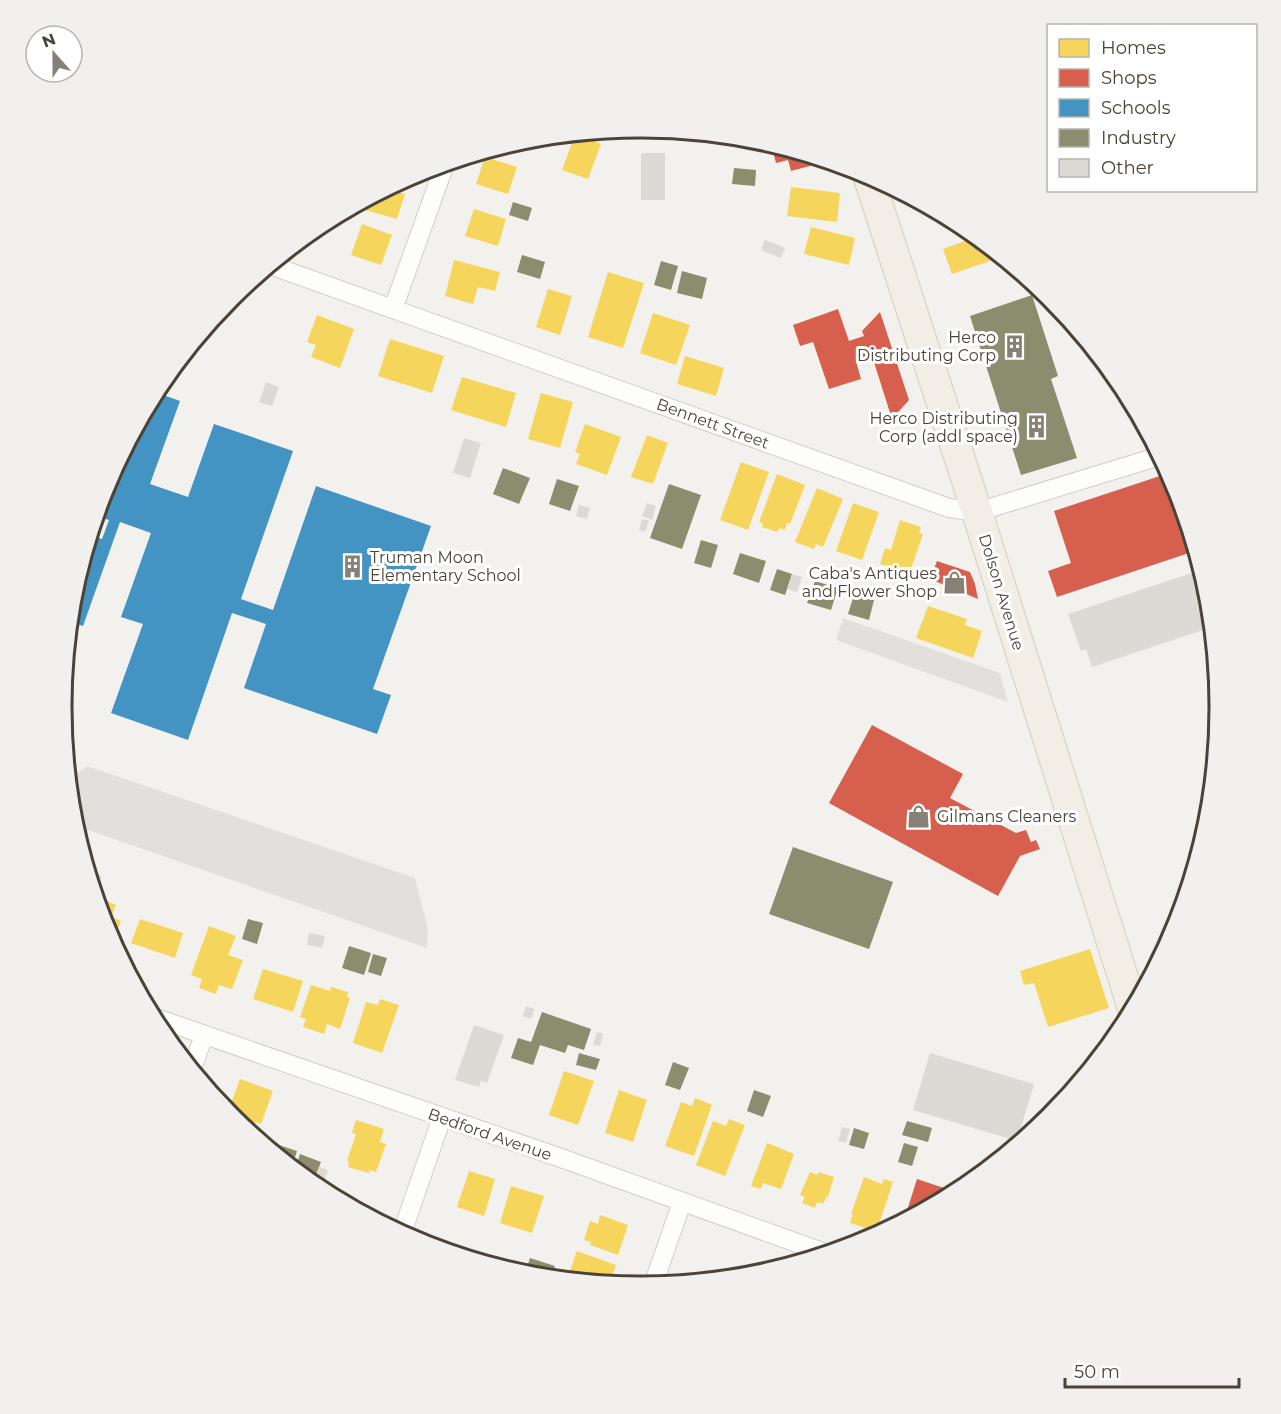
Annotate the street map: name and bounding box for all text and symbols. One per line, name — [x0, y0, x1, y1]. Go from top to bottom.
north arrow — [24, 24, 84, 84]
legend — [1047, 24, 1257, 192]
text: N — [39, 29, 58, 52]
text: Homes — [1101, 37, 1166, 59]
text: Shops — [1101, 67, 1157, 89]
text: Schools — [1101, 97, 1171, 119]
text: Industry — [1101, 127, 1176, 149]
text: Other — [1101, 157, 1154, 179]
place label: Herco Distributing Corp — [857, 328, 996, 365]
building icon: Herco Distributing Corp — [1001, 333, 1027, 359]
street label: Bennett Street — [654, 394, 772, 453]
place label: Herco Distributing Corp (addl space) — [869, 409, 1018, 446]
building icon: Herco Distributing Corp (addl space) — [1023, 414, 1049, 440]
street label: Dolson Avenue — [975, 532, 1028, 653]
place label: Truman Moon Elementary School — [370, 548, 521, 585]
building icon: Truman Moon Elementary School — [339, 553, 365, 579]
place label: Caba's Antiques and Flower Shop — [802, 564, 937, 601]
shop icon: Caba's Antiques and Flower Shop — [942, 569, 968, 595]
shop icon: Gilmans Cleaners — [906, 803, 932, 829]
place label: Gilmans Cleaners — [937, 807, 1077, 826]
street label: Bedford Avenue — [426, 1104, 554, 1165]
scale bar — [1065, 1351, 1239, 1389]
text: 50 m — [1074, 1361, 1120, 1383]

